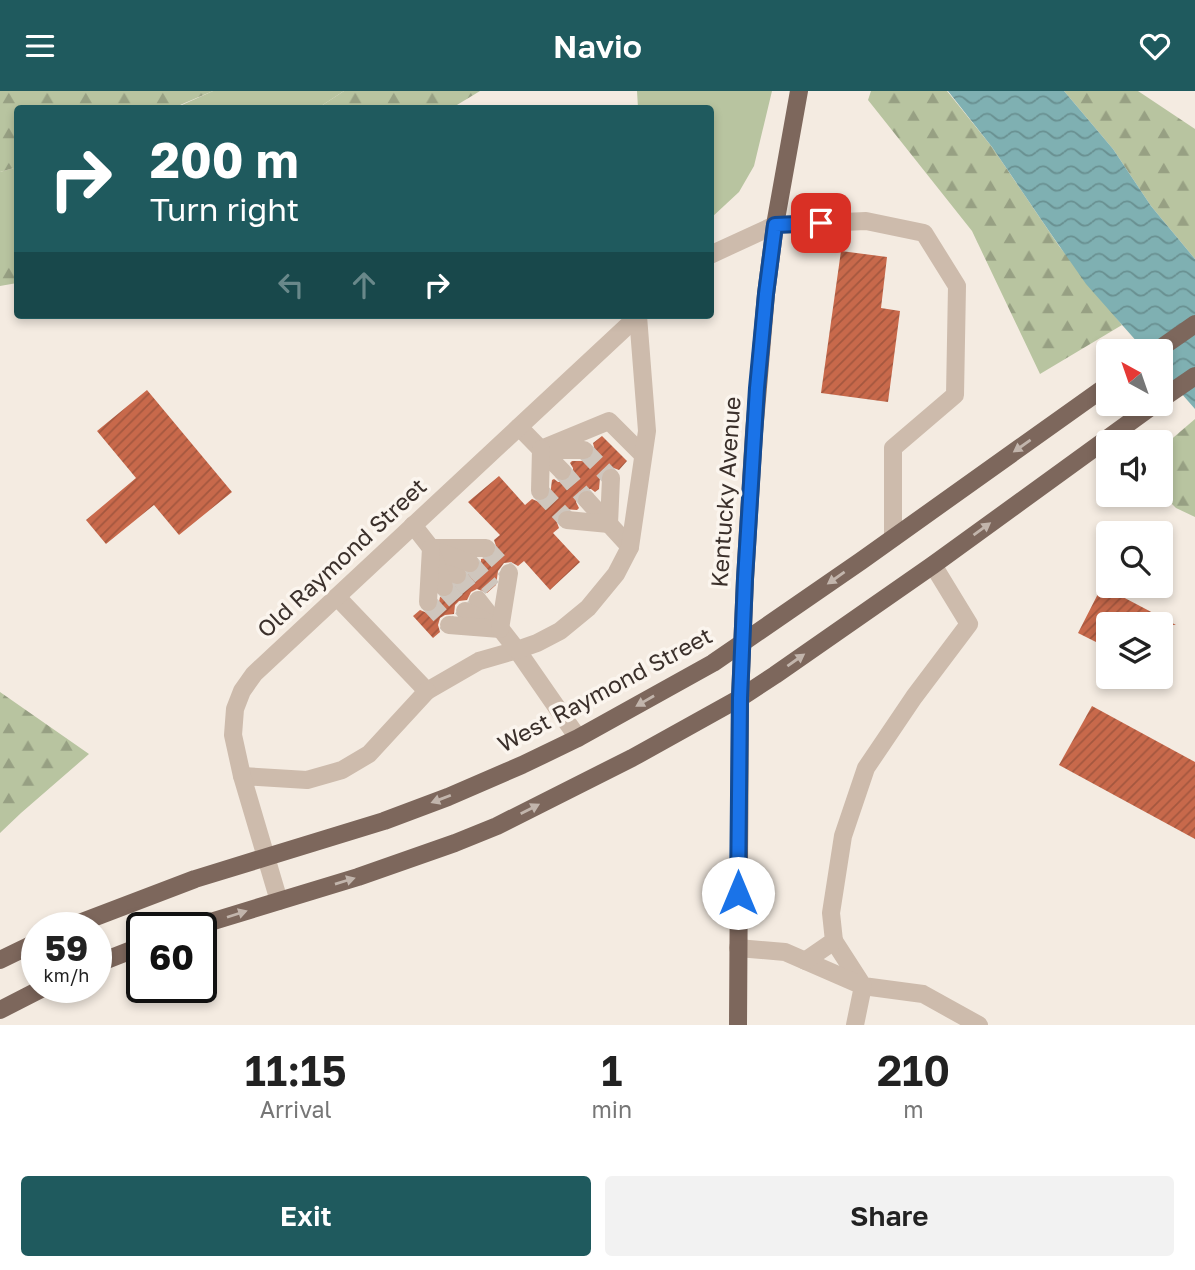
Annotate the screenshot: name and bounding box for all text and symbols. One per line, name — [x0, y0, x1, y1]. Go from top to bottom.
icon: menu — [21, 27, 59, 65]
text: Navio — [553, 27, 642, 65]
icon: heart — [1136, 27, 1174, 65]
text: 200 m — [150, 130, 299, 189]
icon: right — [35, 133, 126, 224]
text: Turn right — [150, 190, 299, 228]
pin — [791, 193, 851, 253]
icon: arrive — [802, 204, 840, 242]
icon: left — [272, 266, 310, 304]
icon: ahead — [345, 266, 383, 304]
icon: right — [418, 266, 456, 304]
north arrow — [1096, 339, 1172, 417]
map controls — [1096, 339, 1173, 689]
street label: Kentucky Avenue — [704, 395, 746, 588]
button: sound — [1096, 430, 1173, 507]
one-way arrow — [1013, 439, 1031, 453]
street label: Old Raymond Street — [251, 472, 432, 643]
button: search — [1096, 521, 1173, 598]
one-way arrow — [973, 522, 991, 536]
one-way arrow — [827, 571, 845, 585]
button: layers — [1096, 612, 1173, 689]
street label: West Raymond Street — [493, 621, 717, 758]
one-way arrow — [787, 653, 805, 667]
one-way arrow — [636, 695, 655, 707]
one-way arrow — [430, 794, 451, 805]
one-way arrow — [520, 804, 540, 815]
position arrow — [701, 856, 775, 930]
one-way arrow — [334, 876, 355, 886]
one-way arrow — [226, 908, 247, 918]
speed limit sign: 60 — [126, 912, 217, 1003]
text: 59 — [45, 927, 88, 969]
text: km/h — [44, 964, 89, 986]
text: 11:15 — [245, 1045, 347, 1095]
text: 1 — [601, 1045, 622, 1095]
text: 210 — [877, 1045, 950, 1095]
text: Arrival — [260, 1095, 332, 1123]
text: min — [591, 1095, 632, 1123]
text: m — [903, 1095, 924, 1123]
button: Exit — [21, 1176, 591, 1256]
button: Share — [605, 1176, 1174, 1256]

